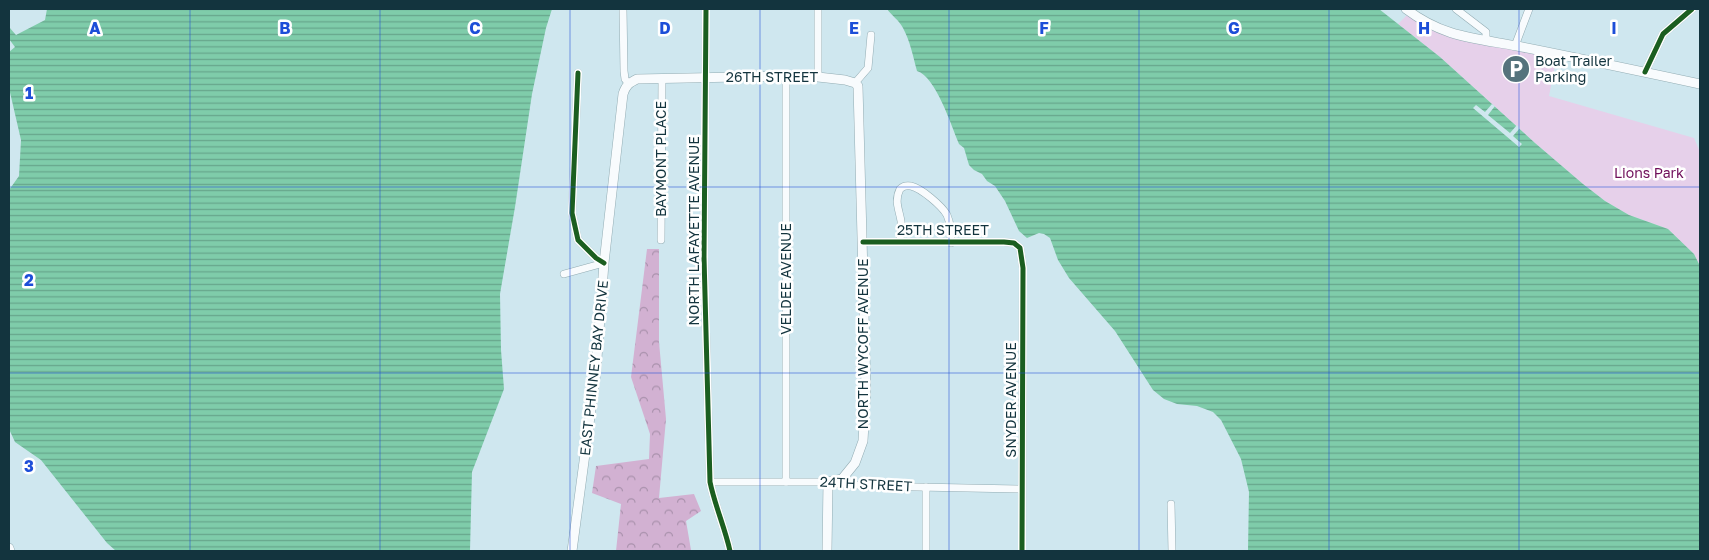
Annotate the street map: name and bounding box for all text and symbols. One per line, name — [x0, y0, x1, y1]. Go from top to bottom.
text: A — [89, 18, 101, 38]
text: B — [279, 18, 291, 38]
text: C — [469, 18, 481, 38]
text: D — [659, 18, 671, 38]
text: E — [849, 18, 859, 38]
text: F — [1039, 18, 1049, 38]
text: G — [1228, 18, 1240, 38]
text: H — [1418, 18, 1430, 38]
text: I — [1611, 18, 1617, 38]
place label: Boat Trailer Parking — [1535, 52, 1613, 85]
parking icon: Boat Trailer Parking — [1501, 54, 1531, 84]
street label: 26TH STREET — [726, 68, 818, 85]
text: 1 — [25, 83, 33, 103]
street label: BAYMONT PLACE — [652, 101, 669, 217]
street label: NORTH LAFAYETTE AVENUE — [685, 136, 702, 326]
park label: Lions Park — [1614, 164, 1684, 181]
street label: 25TH STREET — [897, 221, 989, 238]
street label: VELDEE AVENUE — [777, 223, 794, 335]
street label: NORTH WYCOFF AVENUE — [854, 259, 871, 429]
text: 2 — [24, 270, 34, 290]
street label: EAST PHINNEY BAY DRIVE — [576, 279, 611, 457]
street label: SNYDER AVENUE — [1002, 342, 1019, 458]
text: 3 — [24, 456, 34, 476]
street label: 24TH STREET — [819, 473, 913, 494]

